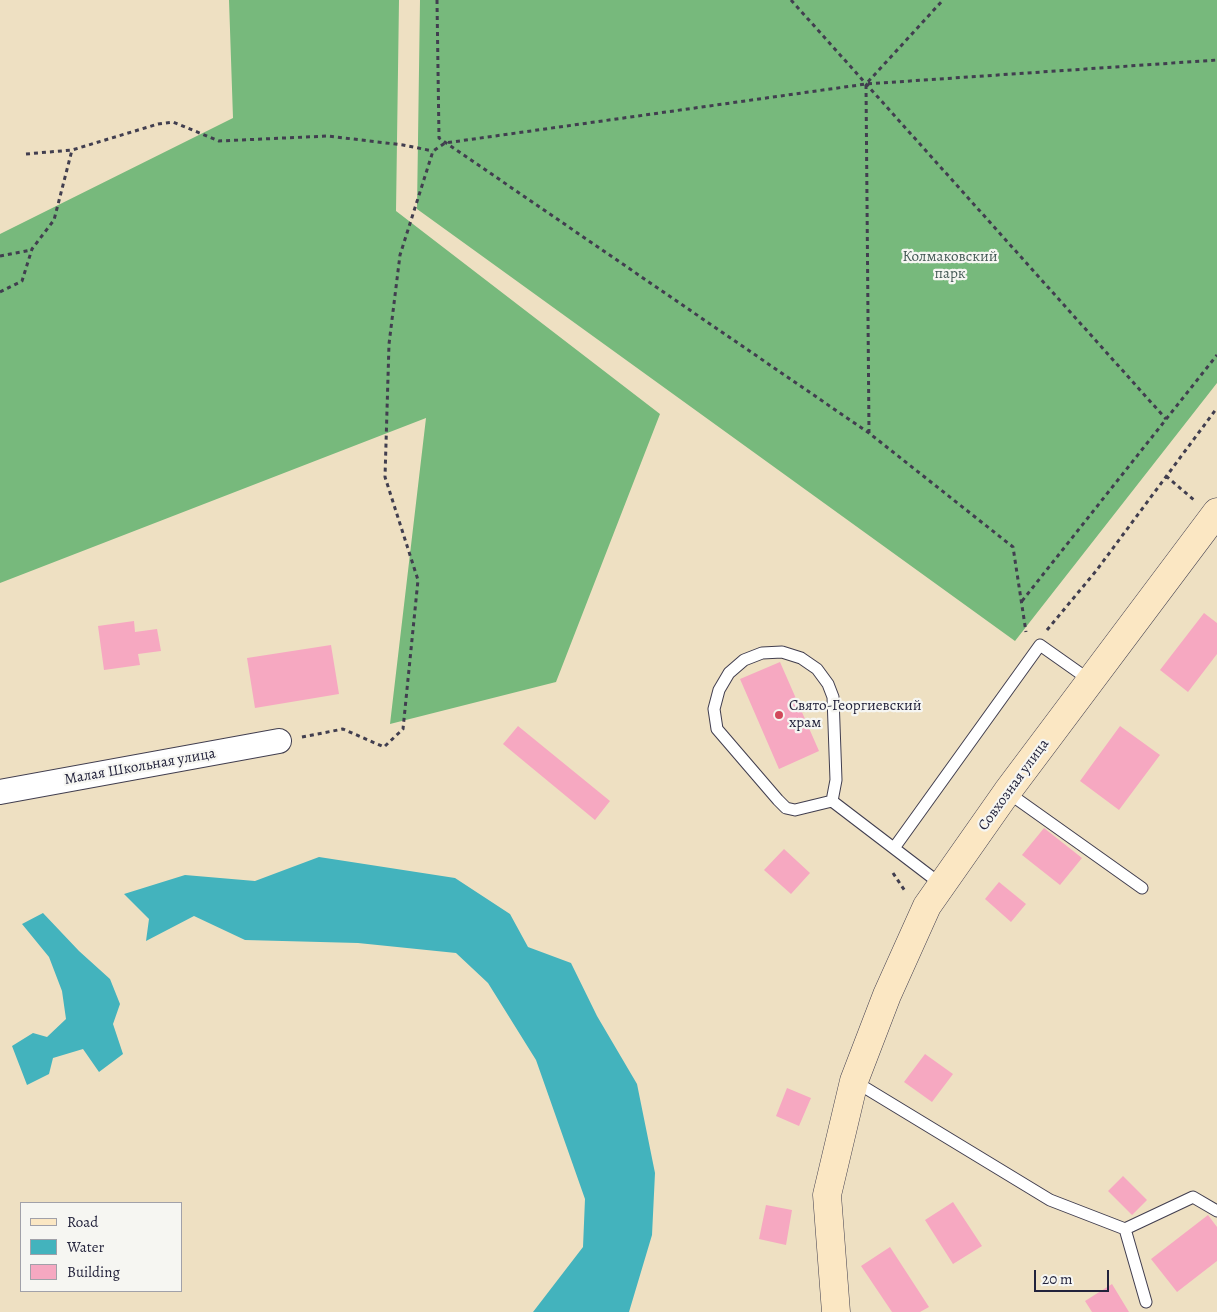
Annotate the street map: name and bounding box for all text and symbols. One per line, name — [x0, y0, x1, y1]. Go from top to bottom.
park label: Колмаковский парк — [902, 248, 998, 283]
place label: Свято-Георгиевский храм — [789, 697, 921, 732]
marker: Свято-Георгиевский храм — [773, 709, 785, 721]
street label: Совхозная улица — [975, 736, 1053, 834]
street label: Малая Школьная улица — [63, 745, 217, 789]
legend — [20, 1202, 182, 1292]
text: Road — [67, 1212, 98, 1232]
text: Water — [67, 1237, 104, 1257]
scale bar — [1037, 1260, 1112, 1292]
text: Building — [67, 1262, 120, 1282]
text: 20 m — [1042, 1269, 1073, 1289]

